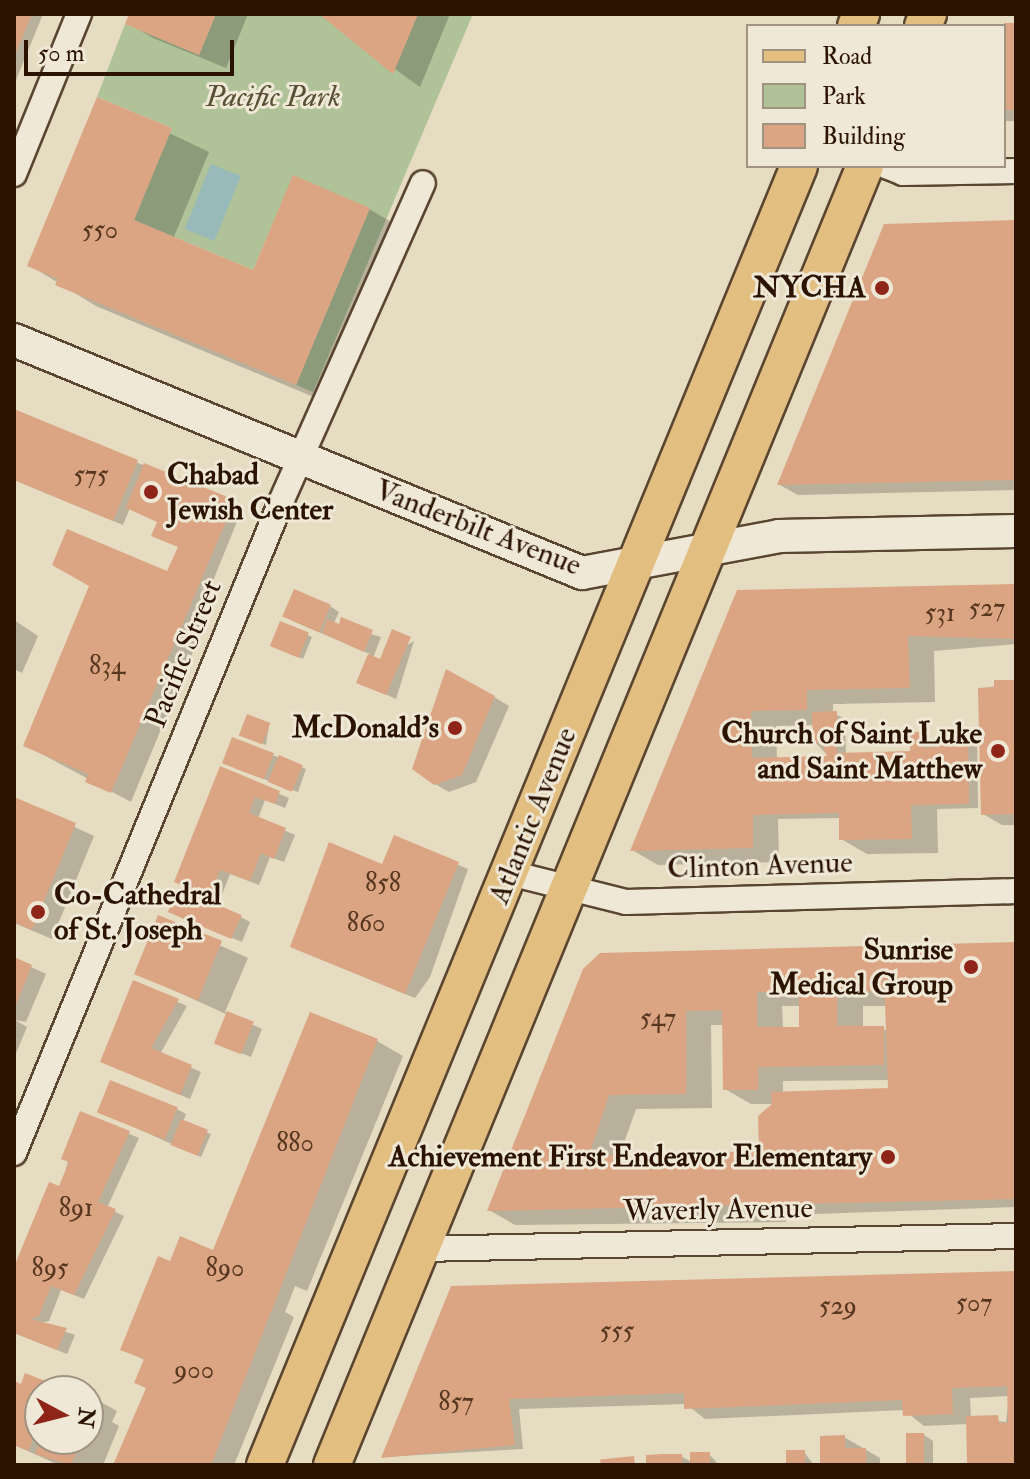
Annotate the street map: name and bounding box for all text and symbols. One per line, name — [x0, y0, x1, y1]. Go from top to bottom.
scale bar — [28, 24, 238, 74]
legend — [746, 24, 1006, 168]
text: 50 m — [38, 38, 84, 69]
text: Road — [822, 41, 872, 72]
park label: Pacific Park — [205, 79, 341, 115]
text: Park — [822, 81, 866, 112]
text: Building — [822, 121, 905, 152]
house number: 550 — [82, 215, 118, 247]
place label: NYCHA — [753, 270, 866, 306]
marker: NYCHA — [873, 279, 891, 297]
place label: Chabad Jewish Center — [167, 457, 333, 528]
house number: 575 — [74, 460, 108, 492]
street label: Vanderbilt Avenue — [370, 472, 586, 584]
marker: Chabad Jewish Center — [142, 483, 160, 501]
street label: Pacific Street — [138, 575, 230, 733]
house number: 527 — [969, 593, 1005, 625]
house number: 531 — [925, 598, 955, 630]
house number: 834 — [89, 651, 125, 683]
place label: McDonald's — [292, 710, 439, 746]
place label: Church of Saint Luke and Saint Matthew — [721, 716, 982, 786]
marker: McDonald's — [446, 719, 464, 737]
street label: Atlantic Avenue — [481, 723, 585, 909]
marker: Church of Saint Luke and Saint Matthew — [989, 742, 1007, 760]
street label: Clinton Avenue — [667, 845, 853, 887]
house number: 858 — [365, 868, 401, 900]
place label: Co-Cathedral of St. Joseph — [54, 877, 221, 948]
marker: Co-Cathedral of St. Joseph — [29, 903, 47, 921]
house number: 860 — [347, 908, 385, 940]
place label: Sunrise Medical Group — [769, 932, 953, 1002]
marker: Sunrise Medical Group — [960, 956, 982, 978]
house number: 547 — [640, 1003, 676, 1035]
house number: 880 — [276, 1128, 314, 1160]
place label: Achievement First Endeavor Elementary — [388, 1139, 872, 1175]
marker: Achievement First Endeavor Elementary — [879, 1148, 897, 1166]
street label: Waverly Avenue — [623, 1190, 813, 1230]
house number: 891 — [59, 1193, 93, 1225]
house number: 895 — [32, 1253, 68, 1285]
house number: 890 — [206, 1253, 244, 1285]
house number: 507 — [956, 1288, 992, 1320]
house number: 529 — [819, 1291, 857, 1323]
house number: 555 — [600, 1316, 634, 1348]
house number: 900 — [174, 1355, 214, 1387]
north arrow — [24, 1375, 104, 1455]
house number: 857 — [438, 1387, 474, 1419]
text: N — [71, 1406, 101, 1429]

